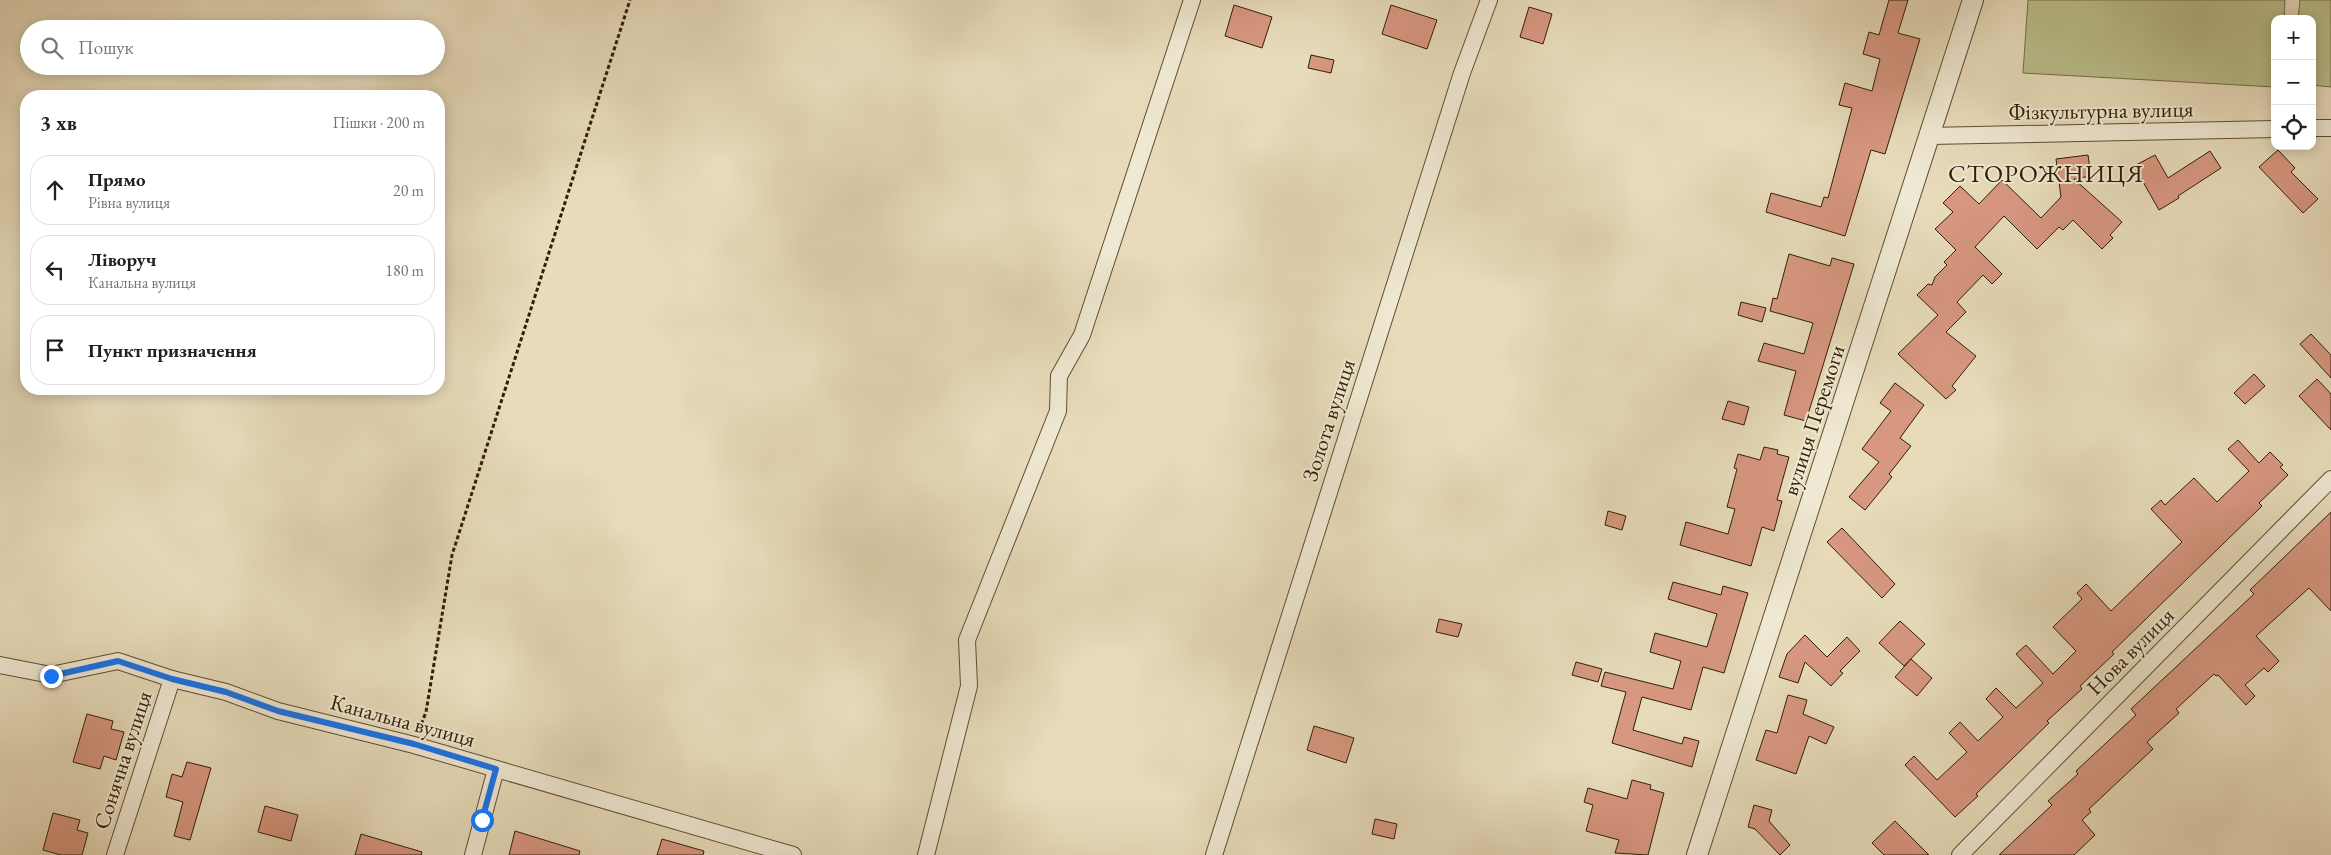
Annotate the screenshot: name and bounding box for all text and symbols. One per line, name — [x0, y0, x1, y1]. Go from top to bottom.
map controls — [2271, 15, 2316, 150]
button: + — [2271, 15, 2316, 60]
search box — [20, 20, 445, 75]
icon: search — [38, 34, 66, 62]
text: Пошук — [78, 35, 134, 60]
button: − — [2271, 60, 2316, 105]
street label: Фізкультурна вулиця — [2008, 94, 2194, 127]
button: locate — [2271, 105, 2316, 150]
text: 3 хв — [40, 109, 77, 136]
text: Пішки · 200 m — [332, 112, 425, 133]
district label: СТОРОЖНИЦЯ — [1948, 157, 2144, 189]
text: Прямо — [88, 167, 146, 192]
icon: ahead — [41, 176, 69, 204]
text: 20 m — [393, 180, 424, 201]
text: Рівна вулиця — [88, 192, 170, 213]
text: Ліворуч — [88, 247, 156, 272]
icon: left — [41, 256, 69, 284]
text: 180 m — [385, 260, 424, 281]
text: Канальна вулиця — [88, 272, 196, 293]
icon: arrive — [41, 336, 69, 364]
text: Пункт призначення — [88, 338, 257, 363]
street label: вулиця Перемоги — [1775, 341, 1852, 499]
street label: Золота вулиця — [1295, 355, 1362, 485]
street label: Нова вулиця — [2080, 601, 2181, 701]
route end — [40, 665, 63, 688]
street label: Сонячна вулиця — [86, 687, 159, 833]
street label: Канальна вулиця — [327, 687, 479, 754]
route start — [471, 809, 494, 832]

